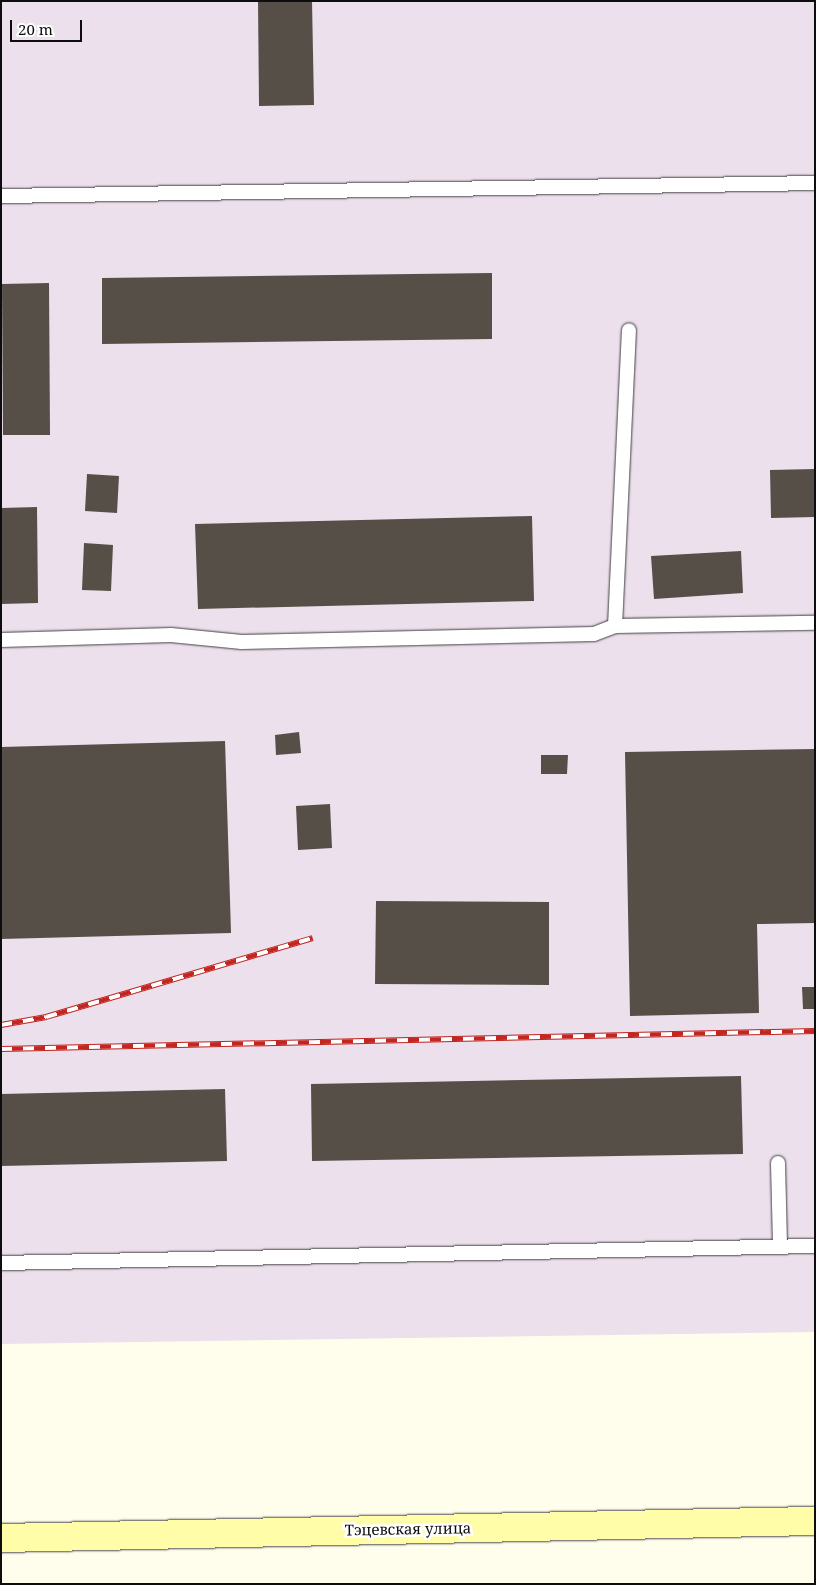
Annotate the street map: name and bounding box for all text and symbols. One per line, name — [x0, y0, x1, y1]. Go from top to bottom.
scale bar — [12, 10, 85, 42]
text: 20 m — [18, 19, 53, 39]
street label: Тэцевская улица — [345, 1519, 471, 1539]

